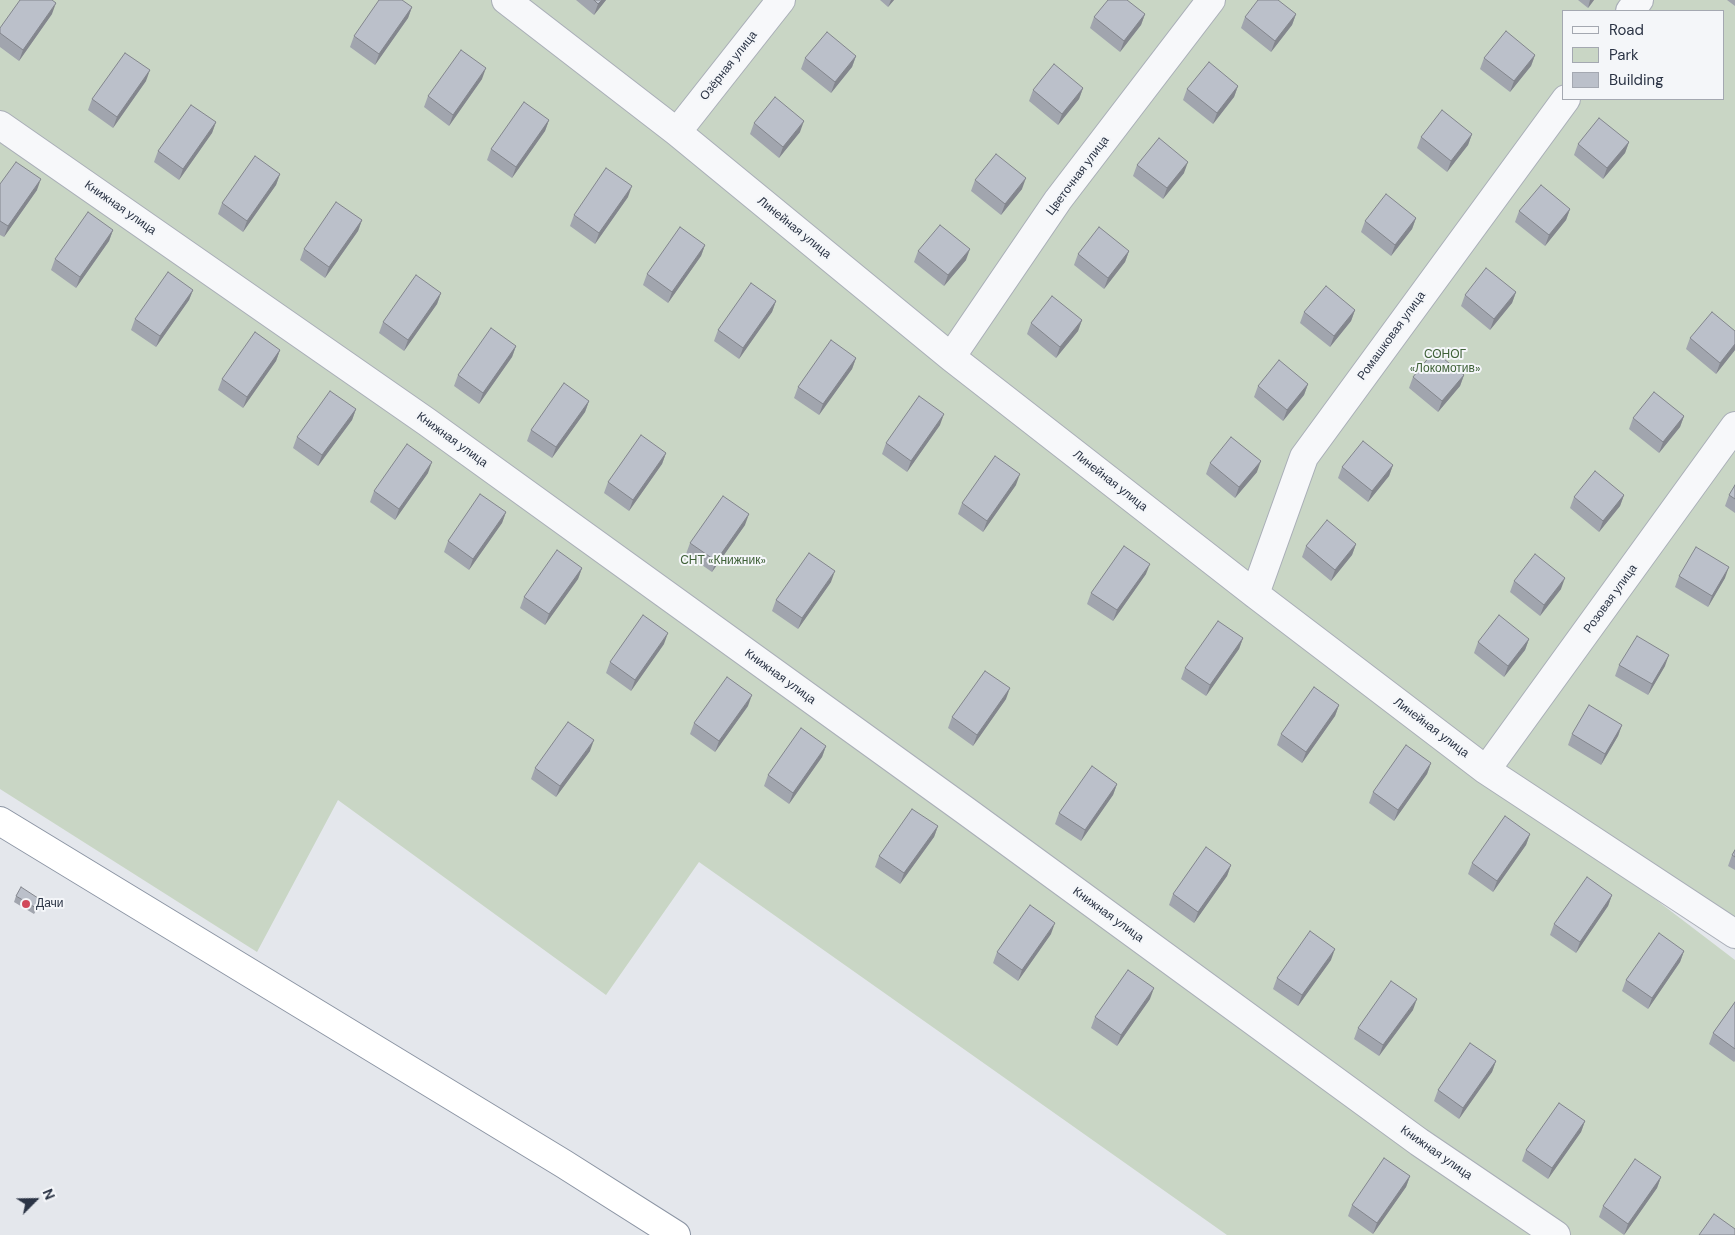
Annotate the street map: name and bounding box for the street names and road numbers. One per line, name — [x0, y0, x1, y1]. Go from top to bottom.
street label: Озёрная улица — [697, 28, 761, 104]
street label: Цветочная улица — [1044, 134, 1112, 218]
street label: Книжная улица — [81, 178, 159, 238]
street label: Линейная улица — [754, 194, 834, 262]
street label: Ромашковая улица — [1355, 289, 1429, 383]
street label: Книжная улица — [414, 409, 490, 471]
street label: Линейная улица — [1070, 447, 1150, 515]
street label: Розовая улица — [1581, 562, 1641, 636]
street label: Книжная улица — [742, 646, 818, 708]
street label: Линейная улица — [1391, 695, 1471, 761]
street label: Книжная улица — [1070, 884, 1146, 946]
street label: Книжная улица — [1397, 1123, 1475, 1183]

